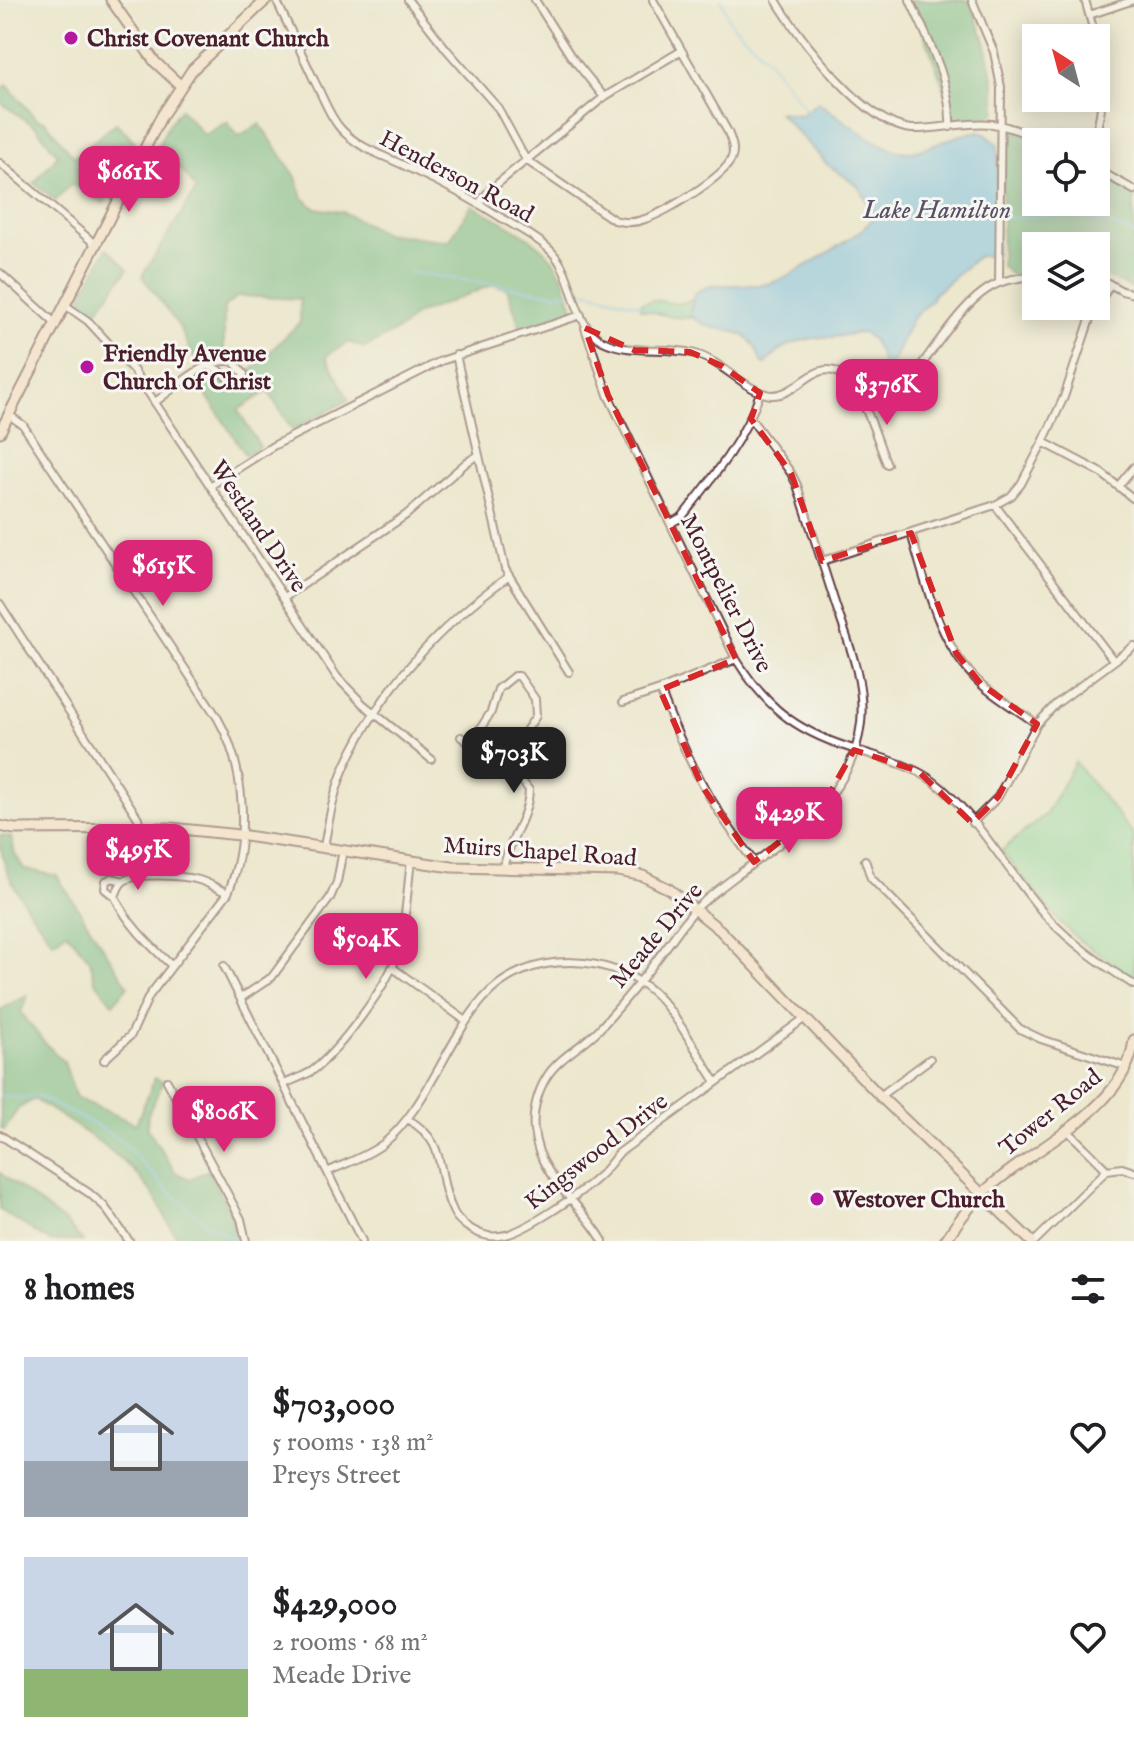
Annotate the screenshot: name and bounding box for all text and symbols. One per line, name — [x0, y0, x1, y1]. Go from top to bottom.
place label: Christ Covenant Church — [87, 24, 329, 55]
north arrow — [1022, 24, 1110, 112]
map controls — [1022, 24, 1110, 320]
marker: Christ Covenant Church — [62, 29, 80, 47]
street label: Henderson Road — [374, 124, 539, 231]
button: locate — [1022, 128, 1110, 216]
pin: $661K — [73, 146, 185, 214]
text: $661K — [97, 155, 161, 188]
water label: Lake Hamilton — [862, 194, 1011, 227]
button: layers — [1022, 232, 1110, 320]
place label: Friendly Avenue Church of Christ — [103, 339, 272, 398]
marker: Friendly Avenue Church of Christ — [78, 358, 96, 376]
pin: $376K — [831, 359, 943, 427]
text: $376K — [854, 368, 920, 401]
street label: Westland Drive — [202, 455, 313, 599]
street label: Montpelier Drive — [672, 509, 779, 678]
pin: $615K — [107, 540, 219, 608]
text: $615K — [131, 549, 195, 582]
pin: $703K — [458, 727, 570, 795]
text: $703K — [480, 736, 548, 769]
pin: $429K — [733, 787, 845, 855]
text: $429K — [754, 796, 824, 829]
pin: $495K — [82, 824, 194, 892]
street label: Muirs Chapel Road — [442, 830, 638, 875]
text: $495K — [105, 833, 171, 866]
street label: Meade Drive — [604, 877, 710, 995]
pin: $504K — [310, 913, 422, 981]
text: $504K — [332, 922, 400, 955]
street label: Tower Road — [993, 1062, 1109, 1164]
pin: $806K — [168, 1086, 280, 1154]
street label: Kingswood Drive — [519, 1087, 675, 1218]
text: $806K — [190, 1095, 258, 1128]
place label: Westover Church — [832, 1185, 1005, 1216]
marker: Westover Church — [808, 1190, 826, 1208]
icon: filters — [1066, 1267, 1110, 1311]
text: 8 homes — [24, 1268, 135, 1311]
text: $703,000 — [272, 1383, 395, 1426]
icon: home — [88, 1389, 184, 1485]
icon: heart — [1066, 1415, 1110, 1459]
text: 5 rooms · 138 m² — [272, 1426, 434, 1459]
text: Preys Street — [272, 1459, 401, 1492]
text: $429,000 — [272, 1583, 397, 1626]
icon: home — [88, 1589, 184, 1685]
icon: heart — [1066, 1615, 1110, 1659]
text: 2 rooms · 68 m² — [272, 1626, 428, 1659]
text: Meade Drive — [272, 1659, 411, 1692]

